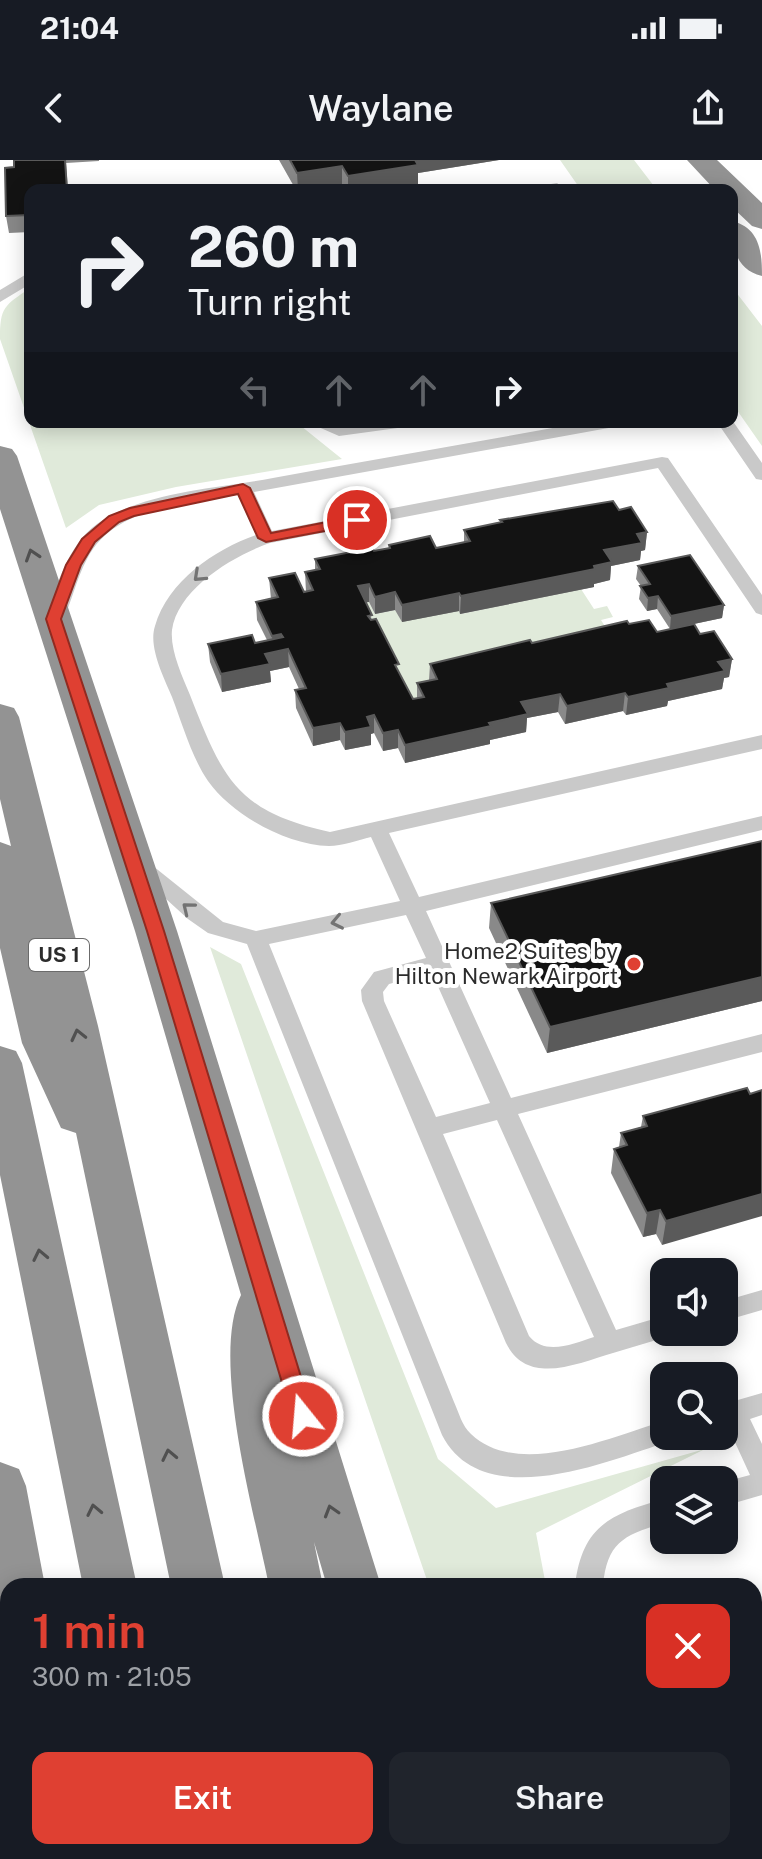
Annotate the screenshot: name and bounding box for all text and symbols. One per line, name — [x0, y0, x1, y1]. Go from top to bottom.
text: 21:04 — [40, 10, 119, 46]
icon: back — [32, 86, 76, 130]
icon: share — [686, 86, 730, 130]
text: Waylane — [308, 87, 454, 129]
text: 260 m — [188, 214, 359, 280]
icon: right — [56, 216, 160, 320]
text: Turn right — [188, 281, 351, 323]
icon: left — [233, 368, 277, 412]
icon: ahead — [317, 368, 361, 412]
icon: ahead — [401, 368, 445, 412]
icon: right — [485, 368, 529, 412]
pin — [323, 486, 391, 554]
icon: arrive — [335, 498, 379, 542]
one-way arrow — [26, 548, 42, 562]
one-way arrow — [194, 566, 208, 581]
one-way arrow — [182, 904, 197, 918]
one-way arrow — [330, 913, 343, 930]
place label: Home2 Suites by Hilton Newark Airport — [395, 938, 618, 989]
road number: US 1 — [29, 939, 89, 971]
marker: Home2 Suites by Hilton Newark Airport — [625, 955, 643, 973]
one-way arrow — [70, 1029, 87, 1043]
one-way arrow — [32, 1249, 49, 1262]
map controls — [650, 1258, 738, 1554]
button: sound — [650, 1258, 738, 1346]
button: search — [650, 1362, 738, 1450]
position arrow — [261, 1374, 345, 1458]
one-way arrow — [161, 1449, 178, 1462]
button: layers — [650, 1466, 738, 1554]
one-way arrow — [86, 1503, 103, 1517]
one-way arrow — [324, 1505, 340, 1519]
text: 1 min — [32, 1602, 146, 1659]
button: close — [646, 1604, 730, 1688]
text: 300 m · 21:05 — [32, 1661, 192, 1692]
button: Exit — [32, 1752, 373, 1844]
button: Share — [389, 1752, 730, 1844]

